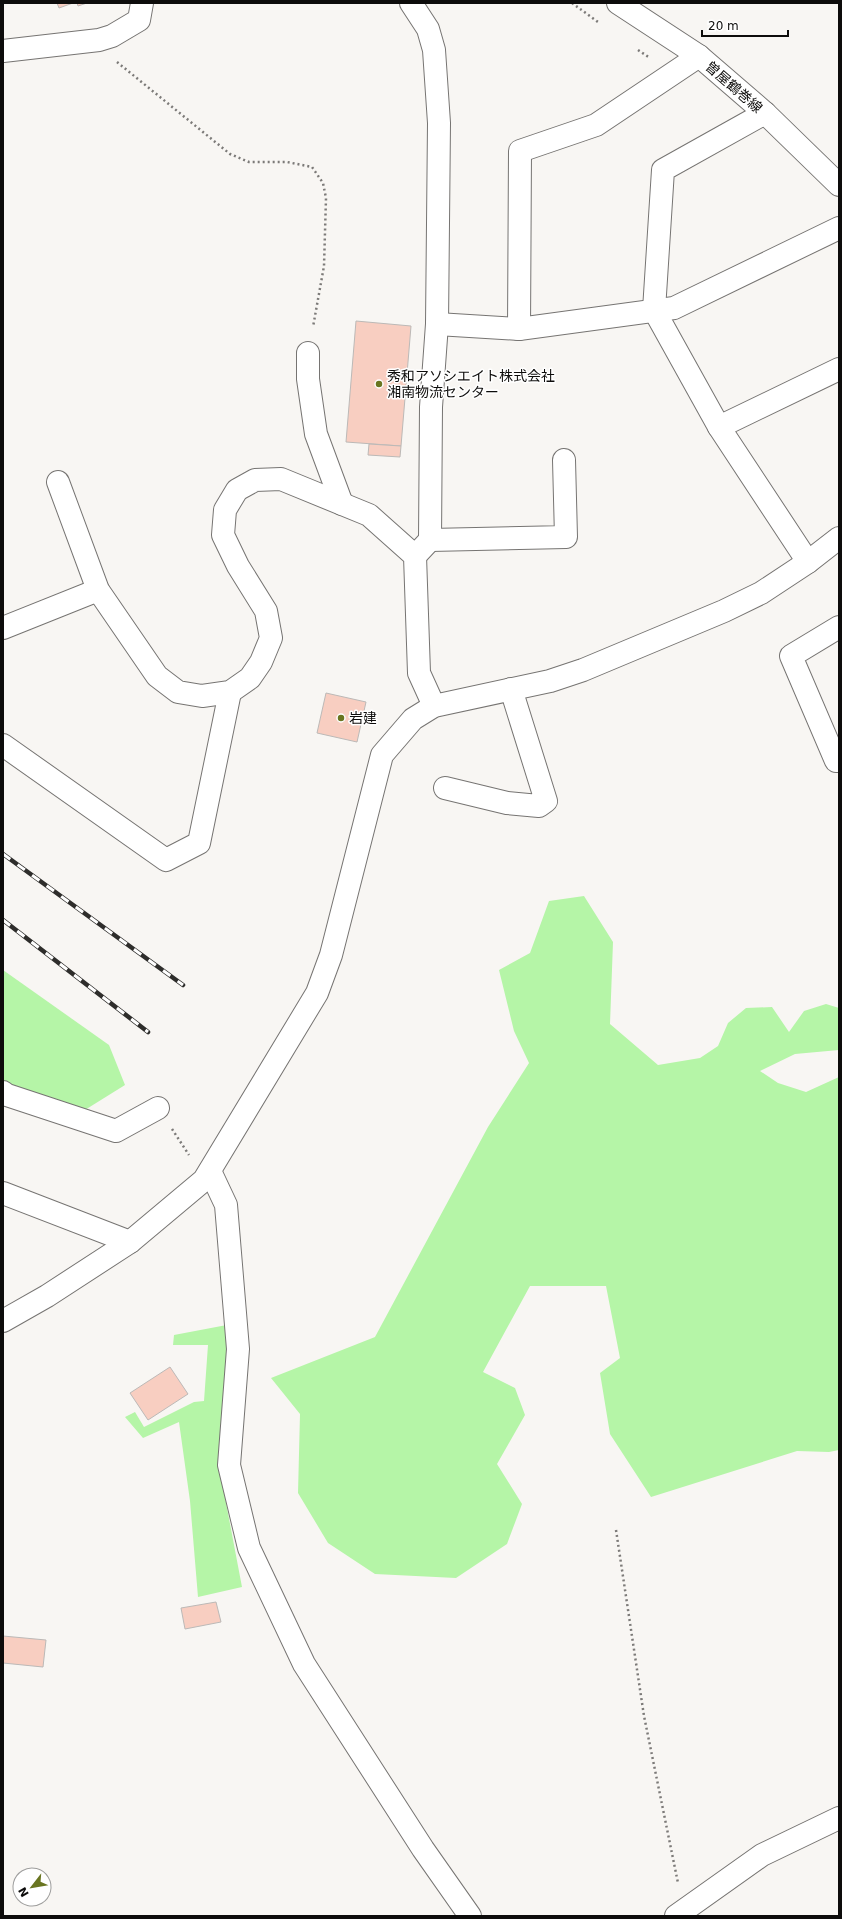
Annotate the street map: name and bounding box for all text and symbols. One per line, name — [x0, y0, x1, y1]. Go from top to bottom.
scale bar — [702, 12, 788, 38]
text: 20 m — [708, 19, 739, 33]
street label: 曽屋鶴巻線 — [702, 58, 766, 116]
place label: 秀和アソシエイト株式会社 湘南物流センター — [387, 368, 555, 400]
marker: 秀和アソシエイト株式会社 湘南物流センター — [374, 379, 384, 389]
place label: 岩建 — [349, 710, 377, 726]
marker: 岩建 — [336, 713, 346, 723]
north arrow — [12, 1867, 52, 1907]
text: N — [16, 1885, 32, 1899]

